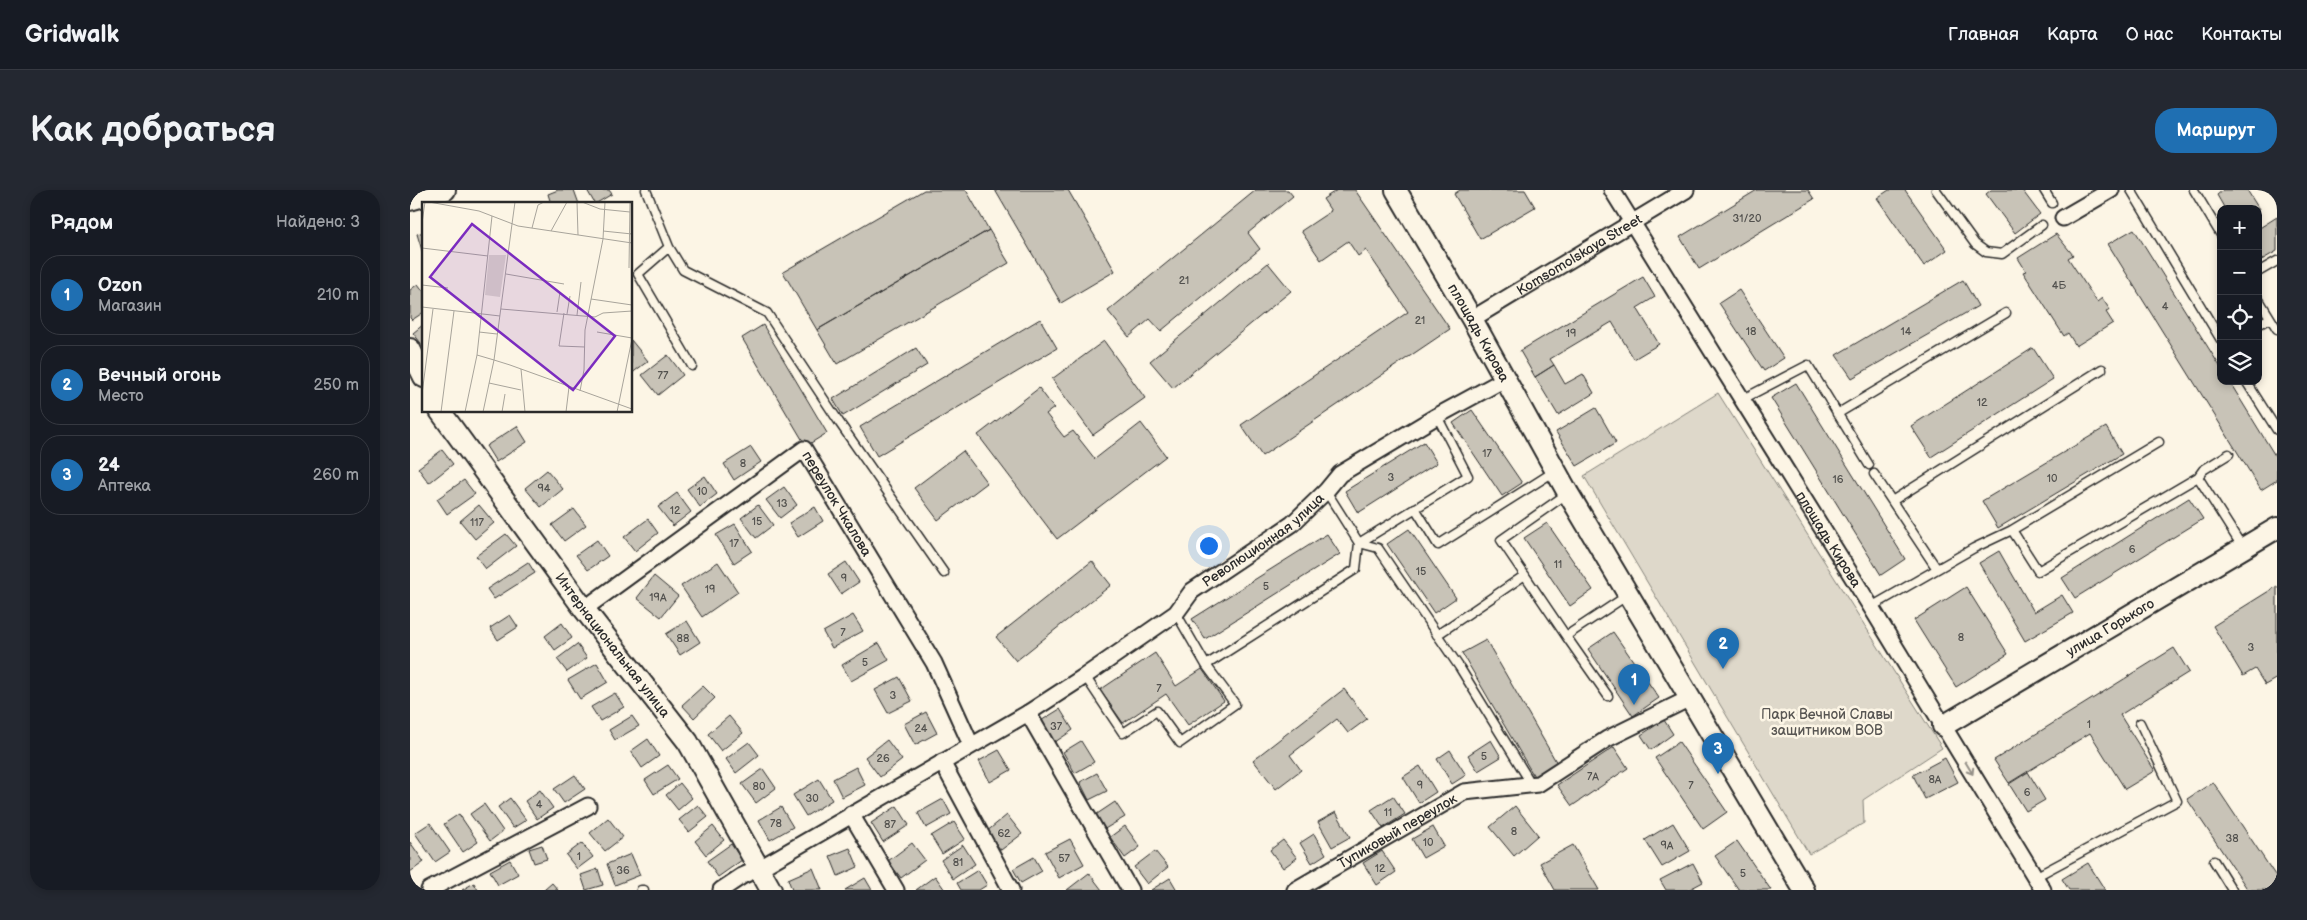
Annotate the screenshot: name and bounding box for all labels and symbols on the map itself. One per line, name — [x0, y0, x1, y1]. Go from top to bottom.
inset map — [422, 202, 632, 412]
street label: Komsomolskaya Street — [1514, 210, 1646, 299]
house number: 31/20 — [1733, 212, 1762, 225]
house number: 21 — [1179, 274, 1189, 287]
house number: 4Б — [2052, 279, 2067, 292]
street label: площадь Кирова — [1444, 281, 1513, 386]
house number: 4 — [2162, 300, 2169, 313]
house number: 21 — [1415, 314, 1425, 327]
house number: 18 — [1746, 325, 1756, 338]
house number: 14 — [1901, 325, 1912, 338]
house number: 19 — [1566, 327, 1576, 340]
house number: 77 — [658, 369, 669, 382]
house number: 12 — [1977, 396, 1988, 409]
house number: 17 — [1482, 447, 1492, 460]
street label: переулок Чкалова — [798, 448, 876, 560]
house number: 8 — [740, 457, 746, 470]
house number: 3 — [1388, 471, 1395, 484]
house number: 10 — [2047, 472, 2058, 485]
house number: 16 — [1833, 473, 1844, 486]
house number: 94 — [537, 482, 551, 495]
house number: 10 — [697, 485, 708, 498]
street label: площадь Кирова — [1792, 488, 1865, 591]
street label: Революционная улица — [1199, 489, 1328, 591]
house number: 13 — [776, 497, 788, 510]
house number: 12 — [670, 504, 681, 517]
house number: 15 — [752, 515, 762, 528]
house number: 117 — [470, 516, 485, 529]
your location — [1196, 533, 1222, 559]
house number: 17 — [729, 537, 739, 550]
house number: 6 — [2129, 543, 2136, 556]
house number: 11 — [1554, 558, 1562, 571]
house number: 15 — [1416, 565, 1426, 578]
street label: Интернациональная улица — [552, 570, 674, 722]
house number: 9 — [841, 572, 847, 585]
house number: 5 — [1263, 580, 1269, 593]
house number: 19 — [705, 583, 715, 596]
house number: 19А — [649, 591, 667, 604]
street label: улица Горького — [2063, 595, 2157, 660]
house number: 7 — [840, 626, 846, 639]
pin: 2 — [1707, 628, 1739, 669]
house number: 8 — [1958, 631, 1964, 644]
house number: 88 — [677, 632, 689, 645]
house number: 3 — [2248, 641, 2255, 654]
house number: 5 — [862, 656, 868, 669]
pin: 1 — [1618, 664, 1650, 705]
house number: 7 — [1156, 682, 1162, 695]
house number: 3 — [890, 689, 897, 702]
park label: Парк Вечной Славы защитником ВОВ — [1761, 706, 1893, 739]
house number: 1 — [2087, 718, 2091, 731]
house number: 37 — [1050, 720, 1063, 733]
house number: 24 — [914, 722, 928, 735]
pin: 3 — [1702, 733, 1734, 774]
house number: 5 — [1481, 750, 1487, 763]
house number: 26 — [876, 752, 890, 765]
one-way arrow — [1964, 760, 1974, 774]
house number: 7А — [1587, 770, 1599, 783]
house number: 8А — [1928, 773, 1942, 786]
house number: 9 — [1417, 779, 1423, 792]
house number: 7 — [1688, 779, 1694, 792]
house number: 80 — [753, 780, 766, 793]
house number: 6 — [2024, 786, 2031, 799]
street label: Тупиковый переулок — [1335, 790, 1460, 872]
house number: 30 — [805, 792, 819, 805]
house number: 4 — [536, 798, 543, 811]
house number: 11 — [1384, 806, 1392, 819]
house number: 78 — [770, 817, 782, 830]
house number: 87 — [884, 818, 896, 831]
house number: 8 — [1511, 825, 1517, 838]
house number: 62 — [997, 827, 1011, 840]
house number: 38 — [2225, 832, 2239, 845]
house number: 10 — [1423, 836, 1434, 849]
house number: 9А — [1660, 839, 1674, 852]
house number: 1 — [577, 850, 581, 863]
house number: 57 — [1058, 852, 1070, 865]
house number: 81 — [953, 856, 963, 869]
house number: 12 — [1375, 862, 1386, 875]
house number: 36 — [616, 864, 630, 877]
house number: 5 — [1740, 867, 1746, 880]

